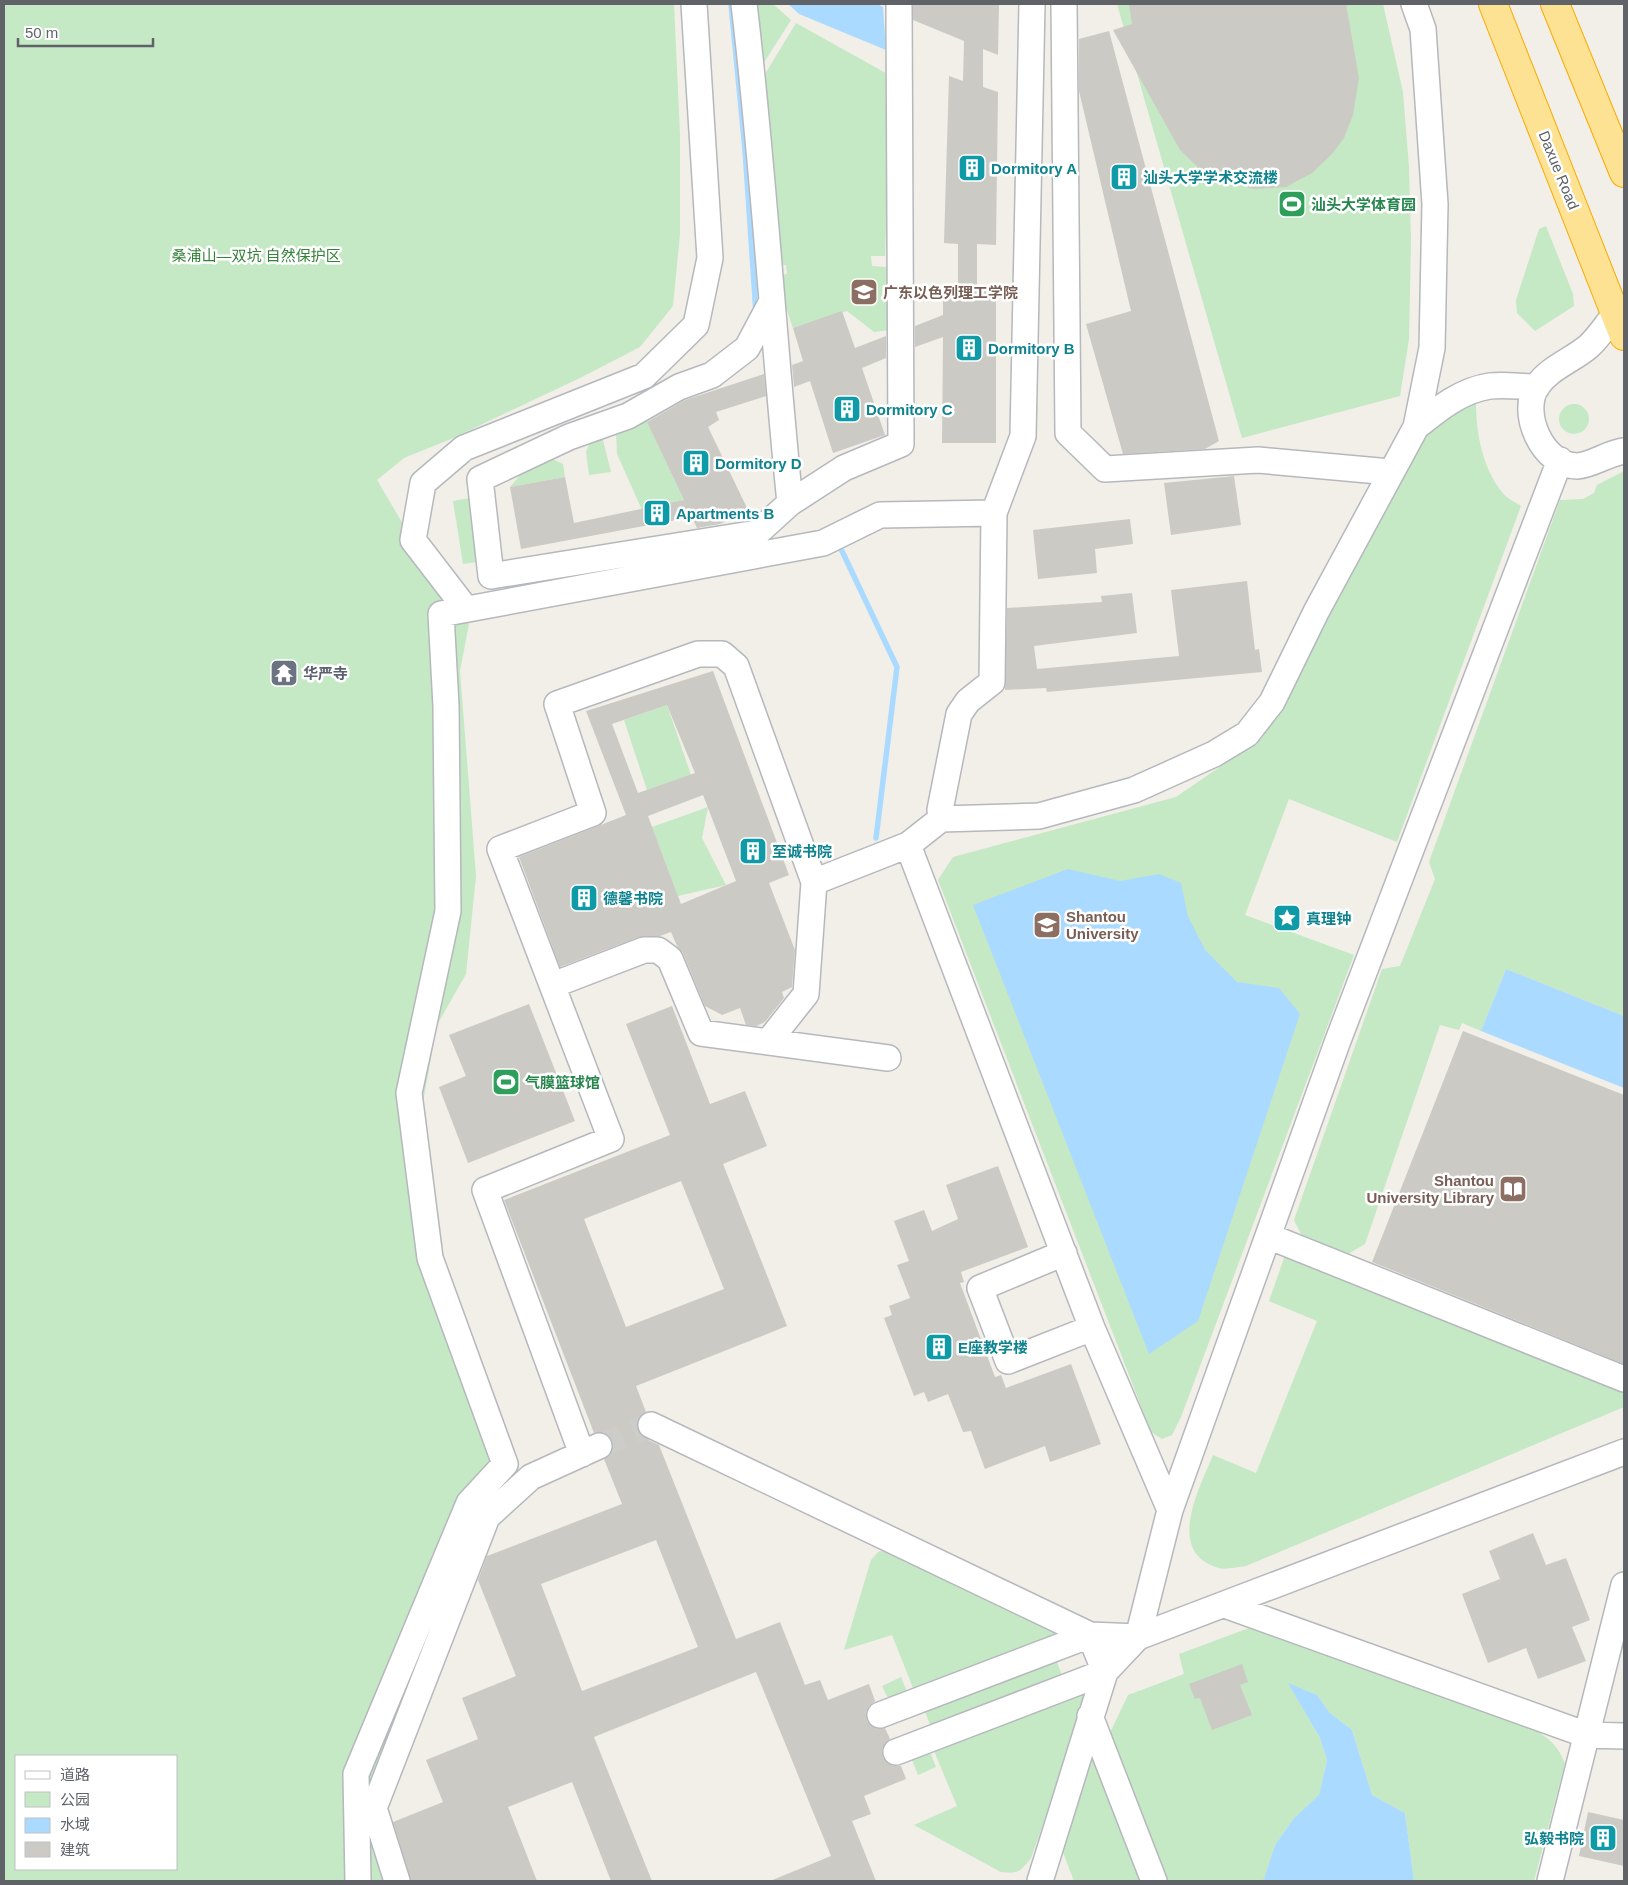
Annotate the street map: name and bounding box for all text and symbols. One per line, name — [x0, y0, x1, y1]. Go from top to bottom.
scale bar — [18, 15, 152, 47]
text: 50 m — [25, 24, 58, 41]
street label: Daxue Road — [1535, 128, 1583, 212]
building icon: Dormitory A — [957, 153, 987, 183]
place label: Dormitory A — [991, 160, 1077, 177]
building icon: 汕头大学学术交流楼 — [1109, 162, 1139, 192]
place label: 汕头大学学术交流楼 — [1143, 169, 1278, 186]
sports icon: 汕头大学体育园 — [1277, 189, 1307, 219]
place label: 汕头大学体育园 — [1311, 196, 1416, 213]
park label: 桑浦山—双坑 自然保护区 — [171, 247, 341, 264]
school or university icon: 广东以色列理工学院 — [849, 277, 879, 307]
place label: 广东以色列理工学院 — [883, 284, 1018, 301]
building icon: Dormitory B — [954, 333, 984, 363]
place label: Dormitory B — [988, 340, 1075, 357]
building icon: Dormitory C — [832, 394, 862, 424]
place label: Dormitory C — [866, 401, 953, 418]
building icon: Dormitory D — [681, 448, 711, 478]
place label: Dormitory D — [715, 455, 802, 472]
building icon: Apartments B — [642, 498, 672, 528]
place label: Apartments B — [676, 505, 775, 522]
temple icon: 华严寺 — [269, 658, 299, 688]
place label: 华严寺 — [303, 665, 348, 682]
building icon: 至诚书院 — [738, 836, 768, 866]
place label: 至诚书院 — [772, 843, 832, 860]
building icon: 德馨书院 — [569, 883, 599, 913]
place label: 德馨书院 — [603, 890, 663, 907]
place icon: 真理钟 — [1272, 903, 1302, 933]
place label: Shantou University — [1066, 908, 1139, 942]
school or university icon: Shantou University — [1032, 910, 1062, 940]
place label: 真理钟 — [1306, 910, 1351, 927]
sports icon: 气膜篮球馆 — [491, 1067, 521, 1097]
place label: 气膜篮球馆 — [525, 1074, 600, 1091]
place label: Shantou University Library — [1366, 1172, 1495, 1206]
library icon: Shantou University Library — [1498, 1174, 1528, 1204]
building icon: E座教学楼 — [924, 1332, 954, 1362]
place label: E座教学楼 — [958, 1339, 1028, 1356]
legend — [15, 1755, 178, 1870]
text: 道路 — [60, 1766, 90, 1783]
text: 公园 — [60, 1791, 90, 1808]
text: 水域 — [60, 1816, 90, 1833]
building icon: 弘毅书院 — [1588, 1823, 1618, 1853]
place label: 弘毅书院 — [1524, 1830, 1584, 1847]
text: 建筑 — [60, 1841, 90, 1858]

